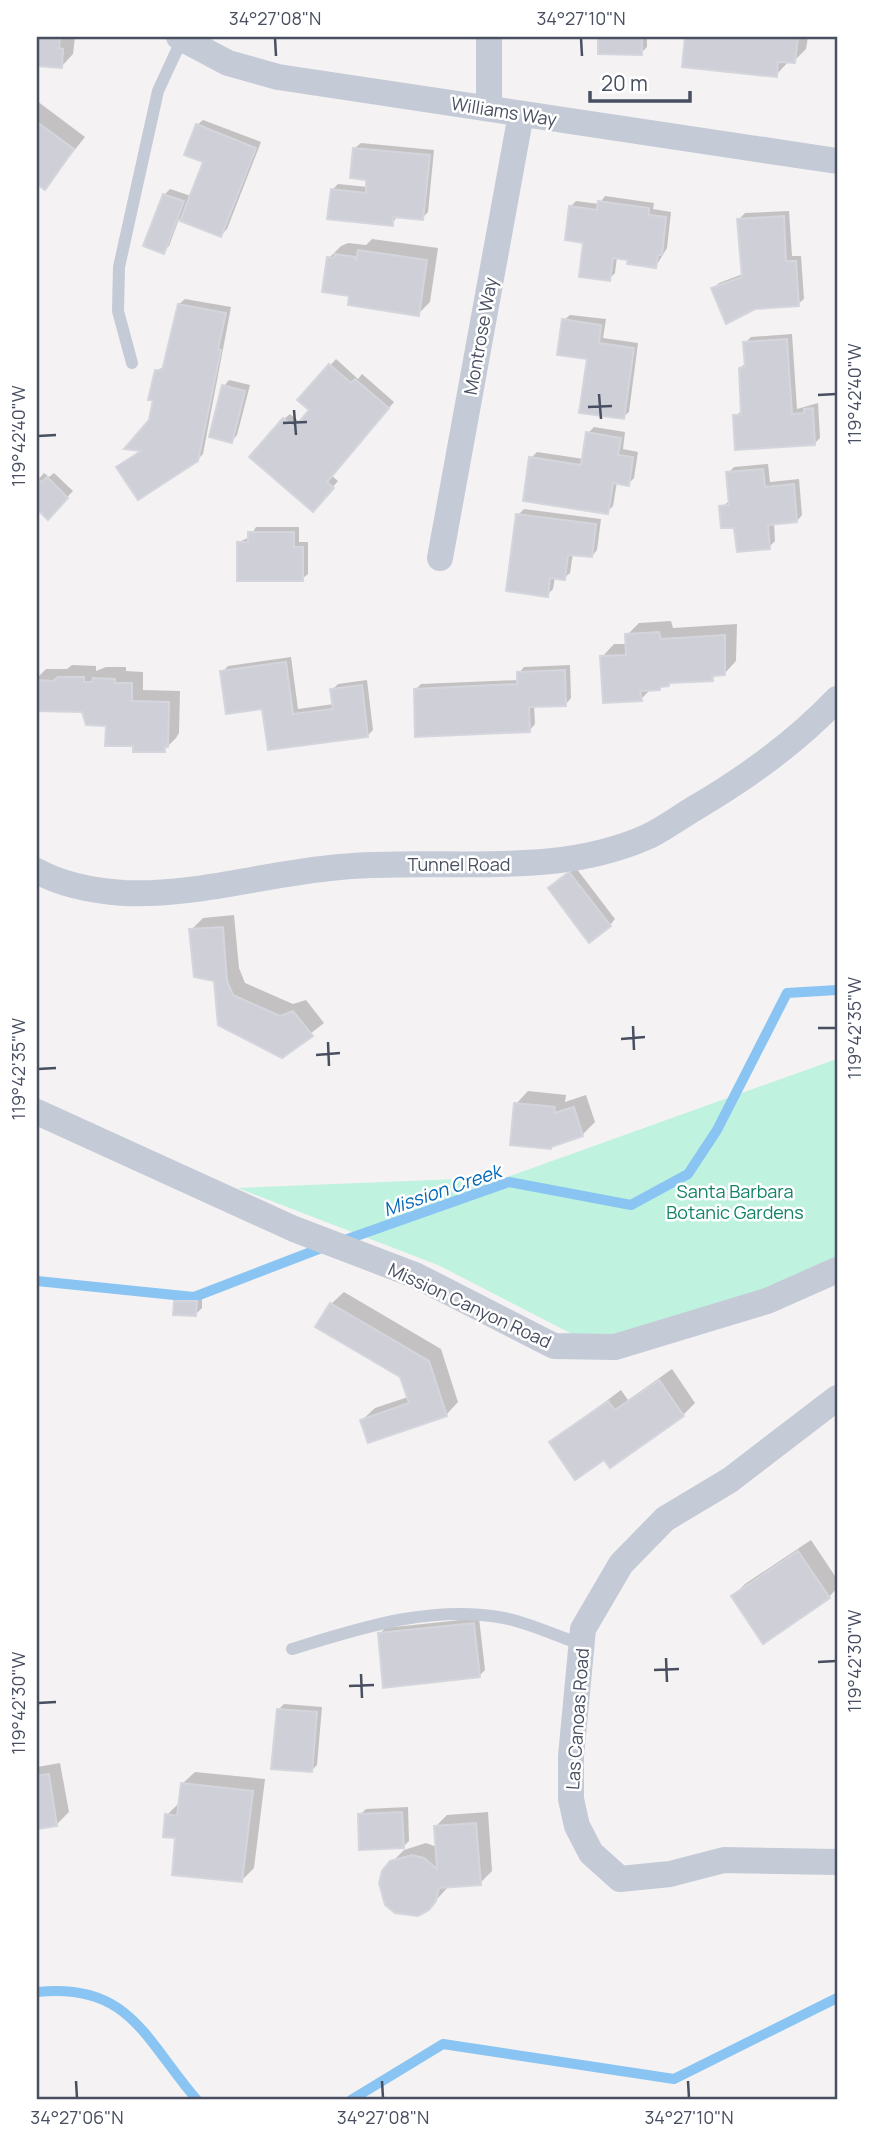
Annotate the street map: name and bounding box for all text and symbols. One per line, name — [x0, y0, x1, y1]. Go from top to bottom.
text: 34°27'08"N — [229, 6, 321, 30]
text: 34°27'10"N — [536, 6, 626, 30]
scale bar — [590, 60, 690, 104]
text: 20 m — [601, 69, 648, 97]
street label: Williams Way — [449, 91, 559, 131]
street label: Montrose Way — [458, 275, 502, 397]
text: 119°42'40"W — [842, 343, 866, 445]
text: 119°42'40"W — [6, 385, 30, 487]
street label: Tunnel Road — [408, 852, 510, 876]
text: 119°42'35"W — [842, 977, 866, 1079]
text: 119°42'35"W — [6, 1018, 30, 1120]
water label: Mission Creek — [380, 1157, 507, 1222]
park label: Santa Barbara Botanic Gardens — [666, 1179, 804, 1224]
street label: Mission Canyon Road — [385, 1257, 555, 1353]
text: 119°42'30"W — [842, 1609, 866, 1712]
street label: Las Canoas Road — [560, 1647, 594, 1791]
text: 119°42'30"W — [6, 1651, 30, 1754]
text: 34°27'06"N — [30, 2105, 124, 2129]
text: 34°27'08"N — [337, 2105, 429, 2129]
text: 34°27'10"N — [644, 2105, 734, 2129]

